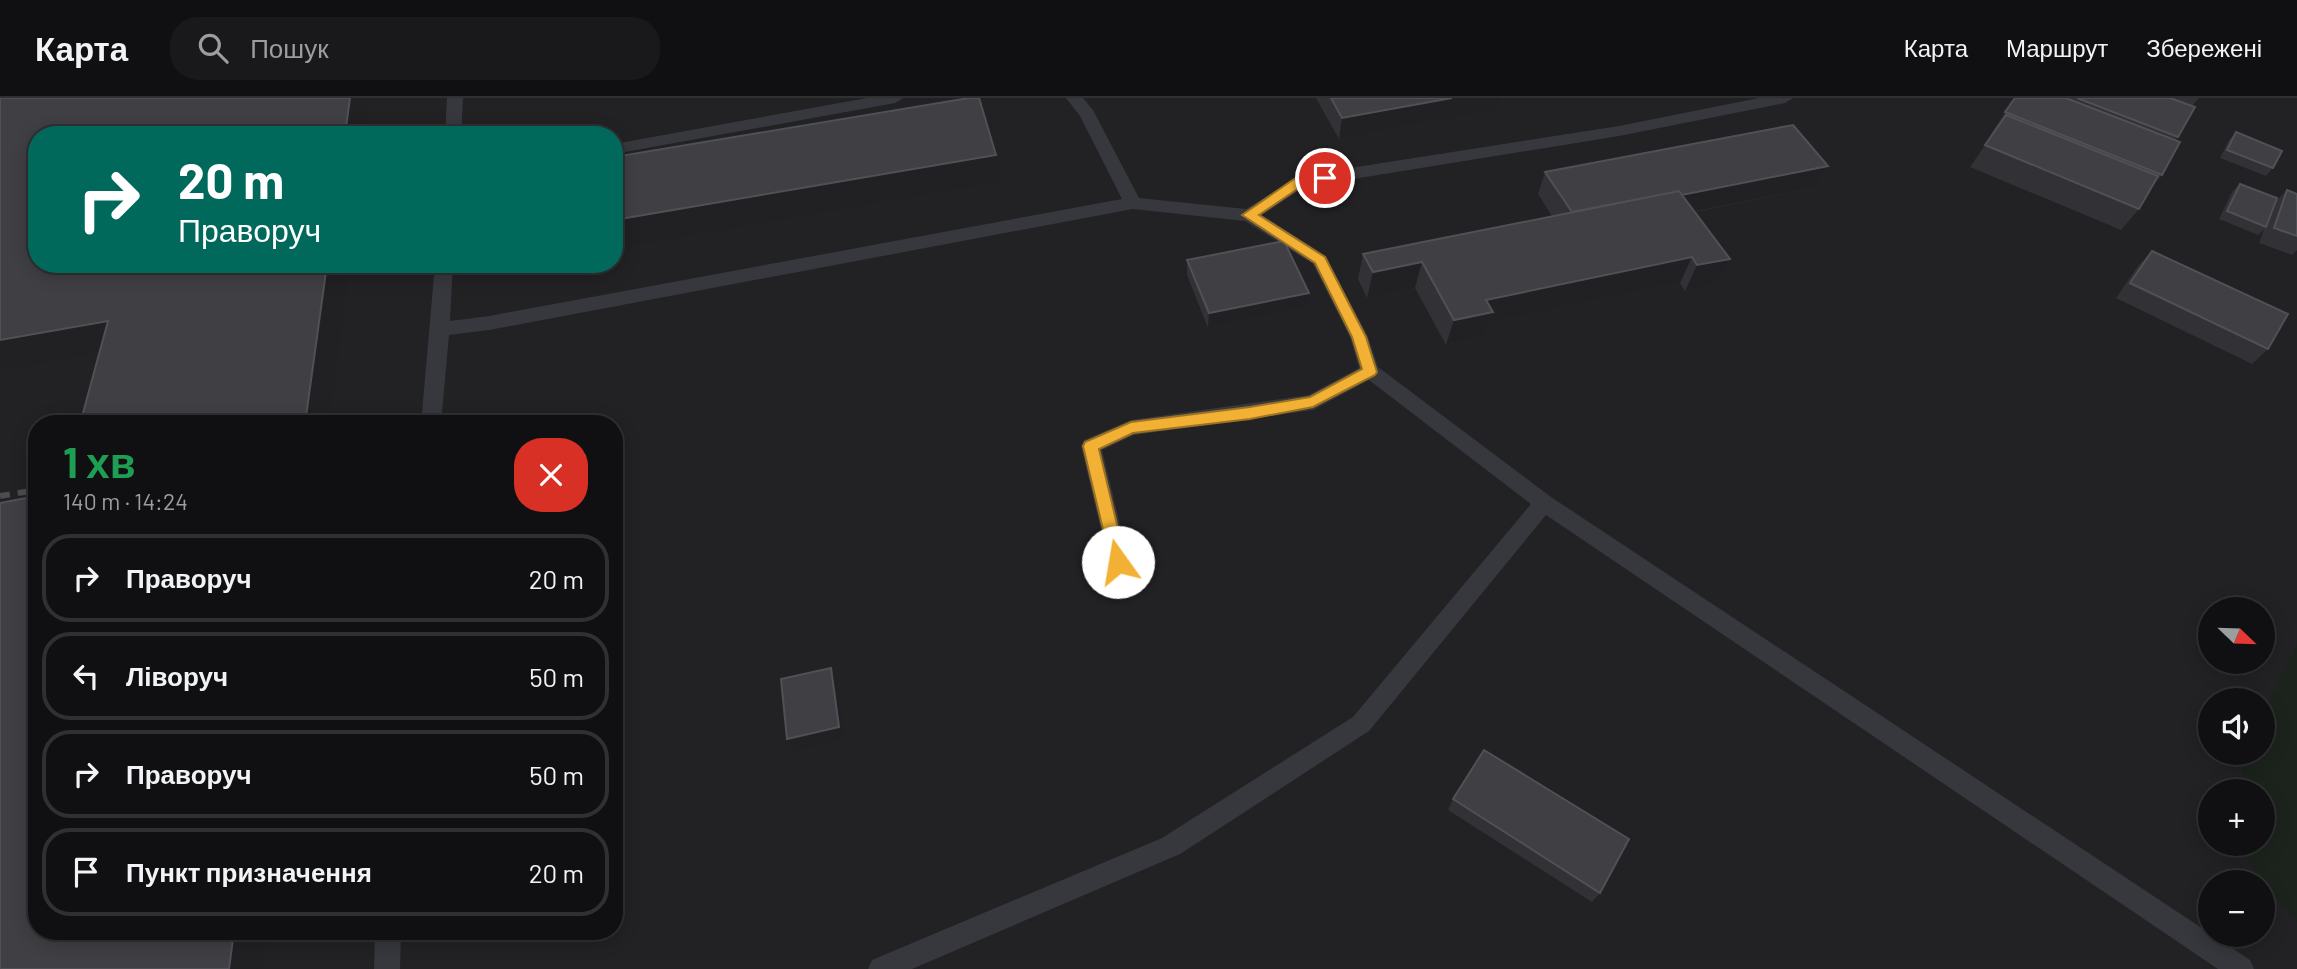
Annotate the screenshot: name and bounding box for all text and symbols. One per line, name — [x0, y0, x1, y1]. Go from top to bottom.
search box — [170, 17, 660, 80]
text: Карта — [35, 28, 128, 68]
icon: search — [194, 29, 232, 67]
text: Пошук — [250, 32, 329, 63]
text: Карта — [1904, 33, 1968, 62]
text: Маршрут — [2006, 33, 2108, 62]
text: Збережені — [2146, 33, 2262, 62]
pin — [1295, 148, 1355, 208]
text: 20 m — [178, 150, 284, 209]
icon: right — [63, 154, 154, 245]
icon: arrive — [1306, 159, 1344, 197]
text: Праворуч — [178, 210, 321, 248]
text: 1 хв — [63, 436, 135, 486]
button: close — [514, 438, 588, 512]
text: 140 m · 14:24 — [63, 487, 188, 515]
position arrow — [1081, 525, 1155, 599]
icon: right — [67, 559, 105, 597]
text: Праворуч — [126, 562, 252, 593]
text: 20 m — [529, 563, 584, 594]
north arrow — [2198, 597, 2275, 674]
map controls — [2198, 597, 2275, 947]
icon: left — [67, 657, 105, 695]
text: Ліворуч — [126, 660, 228, 691]
text: 50 m — [529, 661, 584, 692]
button: sound — [2198, 688, 2275, 765]
icon: right — [67, 755, 105, 793]
text: Праворуч — [126, 758, 252, 789]
text: 50 m — [529, 759, 584, 790]
button: + — [2198, 779, 2275, 856]
icon: arrive — [67, 853, 105, 891]
text: Пункт призначення — [126, 856, 372, 887]
text: 20 m — [529, 857, 584, 888]
button: − — [2198, 870, 2275, 947]

